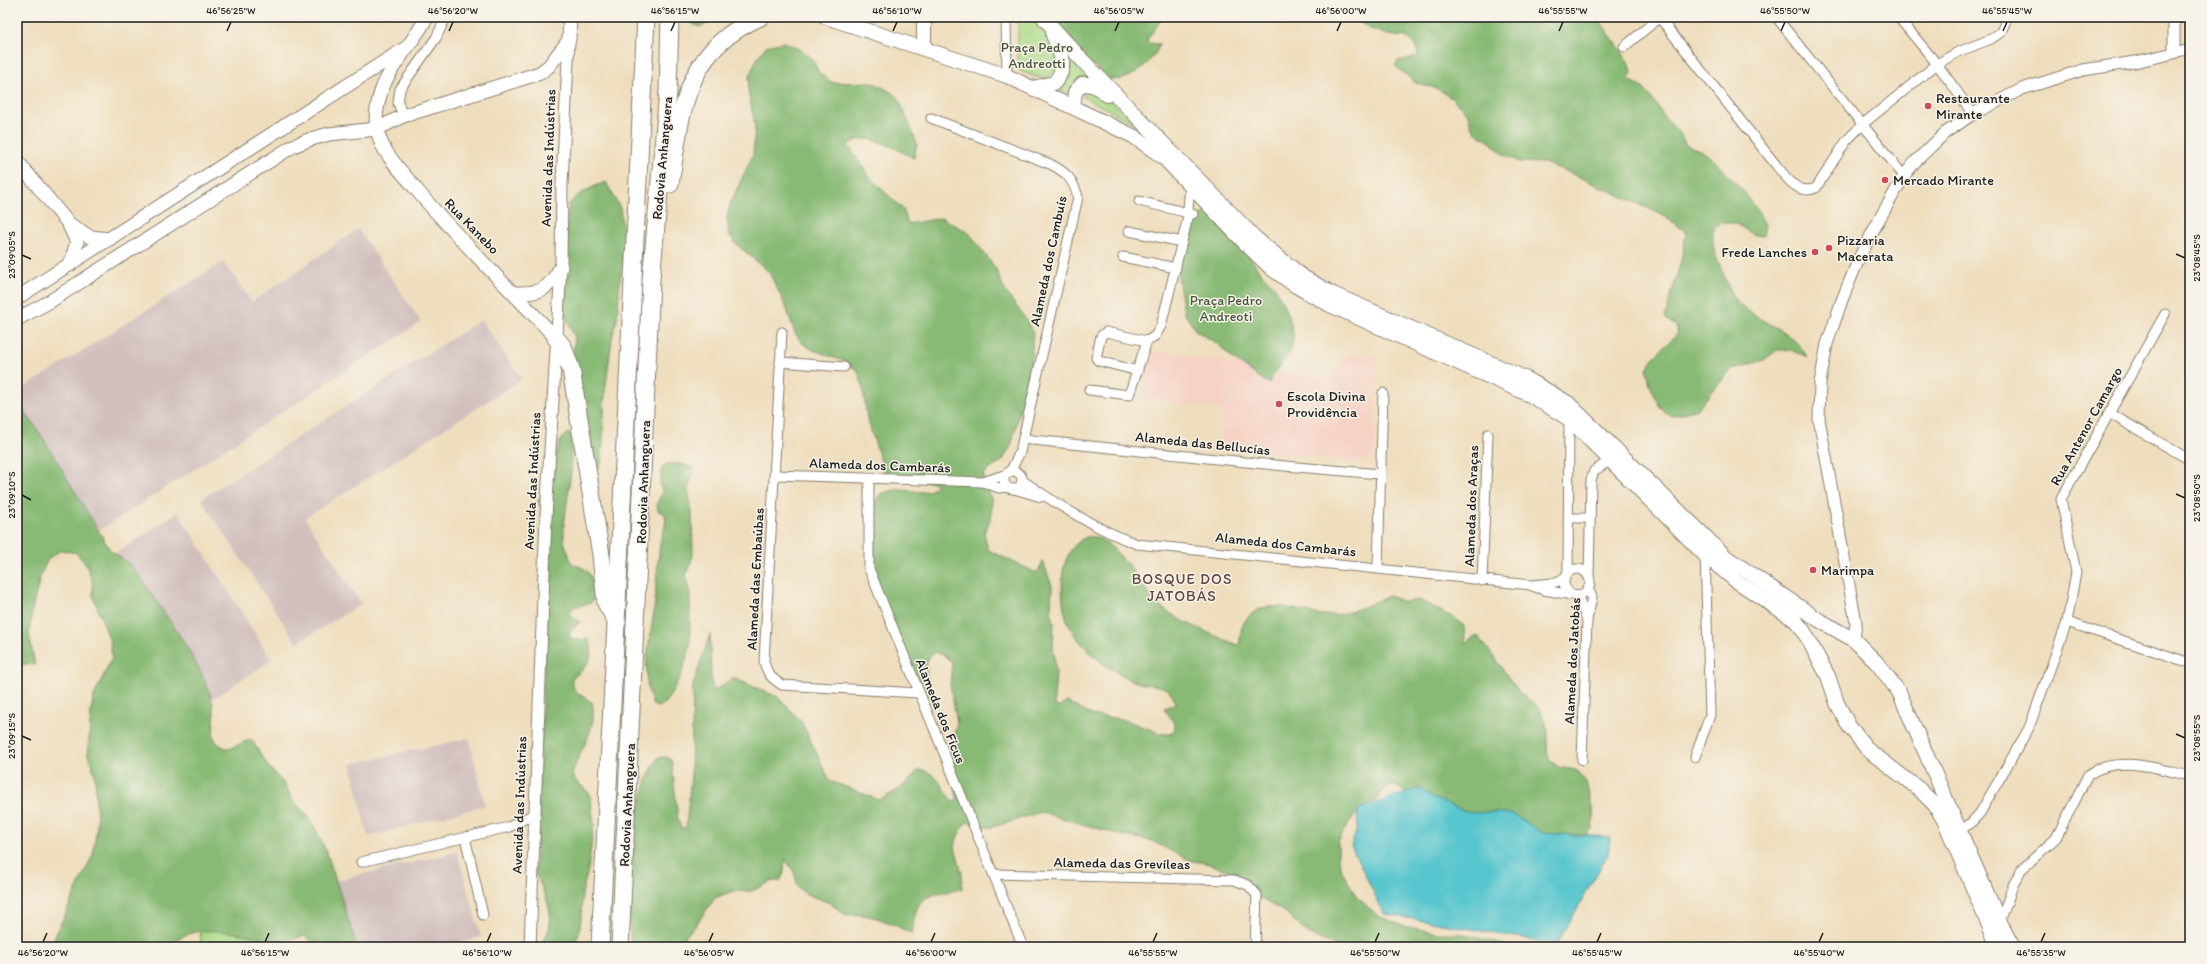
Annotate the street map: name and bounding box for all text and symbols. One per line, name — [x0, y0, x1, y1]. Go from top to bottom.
text: 46°56'25"W — [206, 4, 256, 17]
text: 46°56'20"W — [428, 4, 479, 17]
text: 46°56'15"W — [651, 4, 700, 17]
text: 46°56'10"W — [872, 4, 922, 17]
text: 46°56'05"W — [1094, 4, 1145, 17]
text: 46°56'00"W — [1315, 4, 1367, 17]
text: 46°55'55"W — [1538, 4, 1588, 17]
text: 46°55'50"W — [1760, 4, 1811, 17]
text: 46°55'45"W — [1982, 4, 2032, 17]
park label: Praça Pedro Andreotti — [1001, 39, 1073, 72]
street label: Avenida das Indústrias — [538, 89, 559, 227]
place label: Restaurante Mirante — [1936, 90, 2010, 123]
street label: Rodovia Anhanguera — [649, 96, 676, 220]
marker: Restaurante Mirante — [1923, 101, 1933, 111]
place label: Mercado Mirante — [1893, 172, 1994, 189]
marker: Mercado Mirante — [1880, 175, 1890, 185]
street label: Alameda dos Cambuís — [1026, 194, 1071, 328]
street label: Rua Kanebo — [441, 195, 503, 258]
text: 23°09'05"S — [5, 231, 18, 279]
place label: Pizzaria Macerata — [1837, 232, 1894, 265]
text: 23°08'45"S — [2190, 234, 2203, 282]
marker: Pizzaria Macerata — [1824, 243, 1834, 253]
place label: Frede Lanches — [1721, 244, 1807, 261]
marker: Frede Lanches — [1810, 247, 1820, 257]
park label: Praça Pedro Andreoti — [1190, 292, 1262, 325]
street label: Rua Antenor Camargo — [2047, 364, 2126, 489]
place label: Escola Divina Providência — [1287, 388, 1366, 421]
marker: Escola Divina Providência — [1274, 399, 1284, 409]
street label: Avenida das Indústrias — [520, 412, 545, 550]
street label: Rodovia Anhanguera — [633, 420, 654, 544]
street label: Alameda das Bellucías — [1135, 428, 1271, 459]
street label: Alameda dos Araças — [1461, 445, 1482, 567]
street label: Alameda dos Cambarás — [809, 455, 951, 476]
text: 23°09'10"S — [5, 471, 18, 518]
text: 23°08'50"S — [2190, 474, 2203, 522]
street label: Alameda das Embaúbas — [743, 507, 768, 651]
street label: Alameda dos Cambarás — [1215, 529, 1357, 560]
place label: Marimpa — [1821, 562, 1875, 579]
marker: Marimpa — [1808, 565, 1818, 575]
district label: BOSQUE DOS JATOBÁS — [1132, 570, 1232, 605]
street label: Alameda dos Jatobás — [1561, 597, 1584, 725]
street label: Alameda dos Fícus — [912, 656, 969, 766]
text: 23°09'15"S — [5, 713, 18, 759]
text: 23°08'55"S — [2190, 714, 2203, 761]
street label: Avenida das Indústrias — [509, 736, 530, 874]
street label: Rodovia Anhanguera — [616, 743, 639, 867]
street label: Alameda das Grevíleas — [1053, 854, 1191, 873]
text: 46°56'20"W — [18, 946, 69, 959]
text: 46°56'15"W — [241, 946, 290, 959]
text: 46°56'10"W — [462, 946, 512, 959]
text: 46°56'05"W — [684, 946, 735, 959]
text: 46°56'00"W — [905, 946, 957, 959]
text: 46°55'55"W — [1128, 946, 1178, 959]
text: 46°55'50"W — [1350, 946, 1401, 959]
text: 46°55'45"W — [1572, 946, 1622, 959]
text: 46°55'40"W — [1794, 946, 1845, 959]
text: 46°55'35"W — [2016, 946, 2066, 959]

